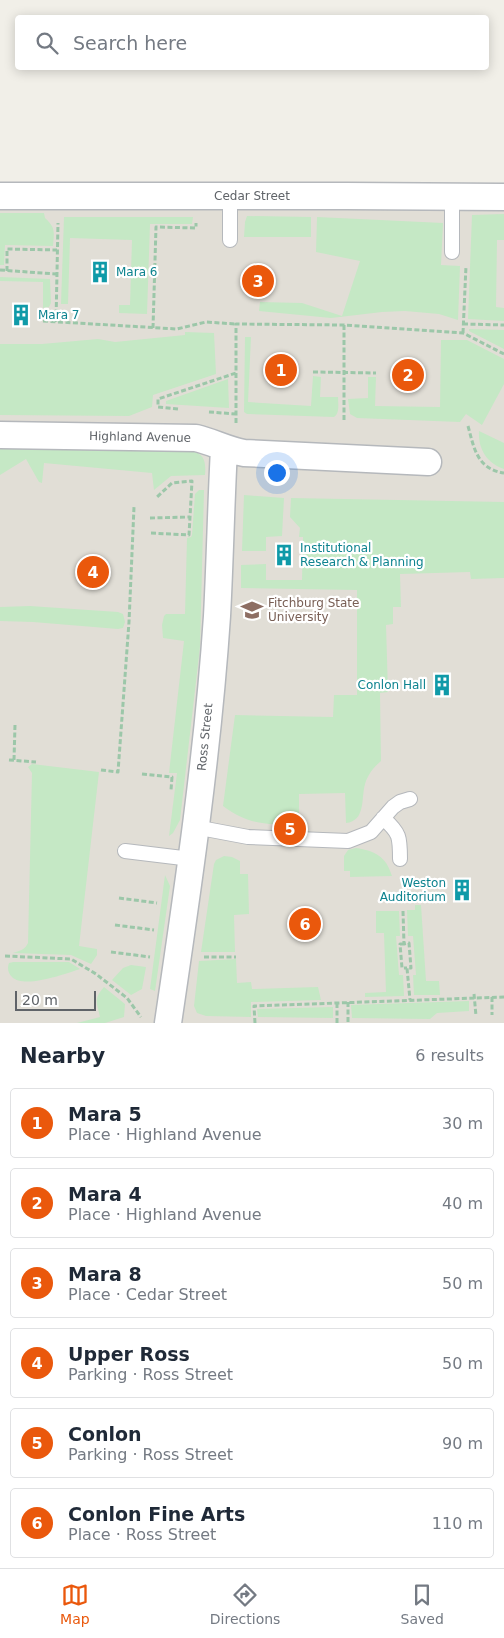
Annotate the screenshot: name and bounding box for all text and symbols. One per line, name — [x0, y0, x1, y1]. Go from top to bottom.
search box — [15, 15, 489, 70]
icon: search — [33, 29, 61, 57]
text: Search here — [73, 32, 187, 54]
street label: Cedar Street — [214, 189, 290, 203]
building icon: Mara 6 — [87, 259, 113, 285]
pin: 3 — [242, 262, 274, 300]
place label: Mara 6 — [116, 265, 157, 279]
building icon: Mara 7 — [8, 302, 34, 328]
place label: Mara 7 — [38, 308, 79, 322]
pin: 1 — [265, 351, 297, 389]
pin: 2 — [392, 356, 424, 394]
street label: Highland Avenue — [89, 429, 191, 445]
your location — [264, 460, 290, 486]
place label: Institutional Research & Planning — [300, 541, 424, 569]
building icon: Institutional Research & Planning — [271, 542, 297, 568]
pin: 4 — [77, 553, 109, 591]
place label: Fitchburg State University — [268, 596, 359, 624]
school or university icon: Fitchburg State University — [239, 597, 265, 623]
building icon: Conlon Hall — [429, 672, 455, 698]
place label: Conlon Hall — [358, 678, 426, 692]
street label: Ross Street — [194, 702, 216, 772]
pin: 5 — [274, 810, 306, 848]
place label: Weston Auditorium — [380, 876, 446, 904]
building icon: Weston Auditorium — [449, 877, 475, 903]
pin: 6 — [289, 905, 321, 943]
scale bar — [15, 988, 96, 1011]
text: 20 m — [22, 992, 58, 1008]
text: Nearby — [20, 1044, 105, 1068]
text: 6 results — [415, 1046, 484, 1065]
text: Mara 5 — [68, 1103, 142, 1125]
text: 1 — [31, 1114, 43, 1133]
text: 30 m — [442, 1114, 483, 1133]
text: Place · Highland Avenue — [68, 1125, 262, 1144]
text: Mara 4 — [68, 1183, 142, 1205]
text: 2 — [31, 1194, 43, 1213]
text: 40 m — [442, 1194, 483, 1213]
text: Place · Highland Avenue — [68, 1205, 262, 1224]
text: Mara 8 — [68, 1263, 142, 1285]
text: 3 — [31, 1274, 43, 1293]
text: 50 m — [442, 1274, 483, 1293]
text: Place · Cedar Street — [68, 1285, 227, 1304]
text: Upper Ross — [68, 1343, 190, 1365]
text: 4 — [31, 1354, 43, 1373]
text: 50 m — [442, 1354, 483, 1373]
text: Parking · Ross Street — [68, 1365, 233, 1384]
text: Conlon — [68, 1423, 142, 1445]
text: 5 — [31, 1434, 43, 1453]
text: 90 m — [442, 1434, 483, 1453]
text: Parking · Ross Street — [68, 1445, 233, 1464]
text: Conlon Fine Arts — [68, 1503, 245, 1525]
text: 6 — [31, 1514, 43, 1533]
text: 110 m — [432, 1514, 483, 1533]
text: Place · Ross Street — [68, 1525, 216, 1544]
tab: Map — [60, 1581, 90, 1627]
tab: Directions — [210, 1581, 280, 1627]
tab: Saved — [401, 1581, 444, 1627]

